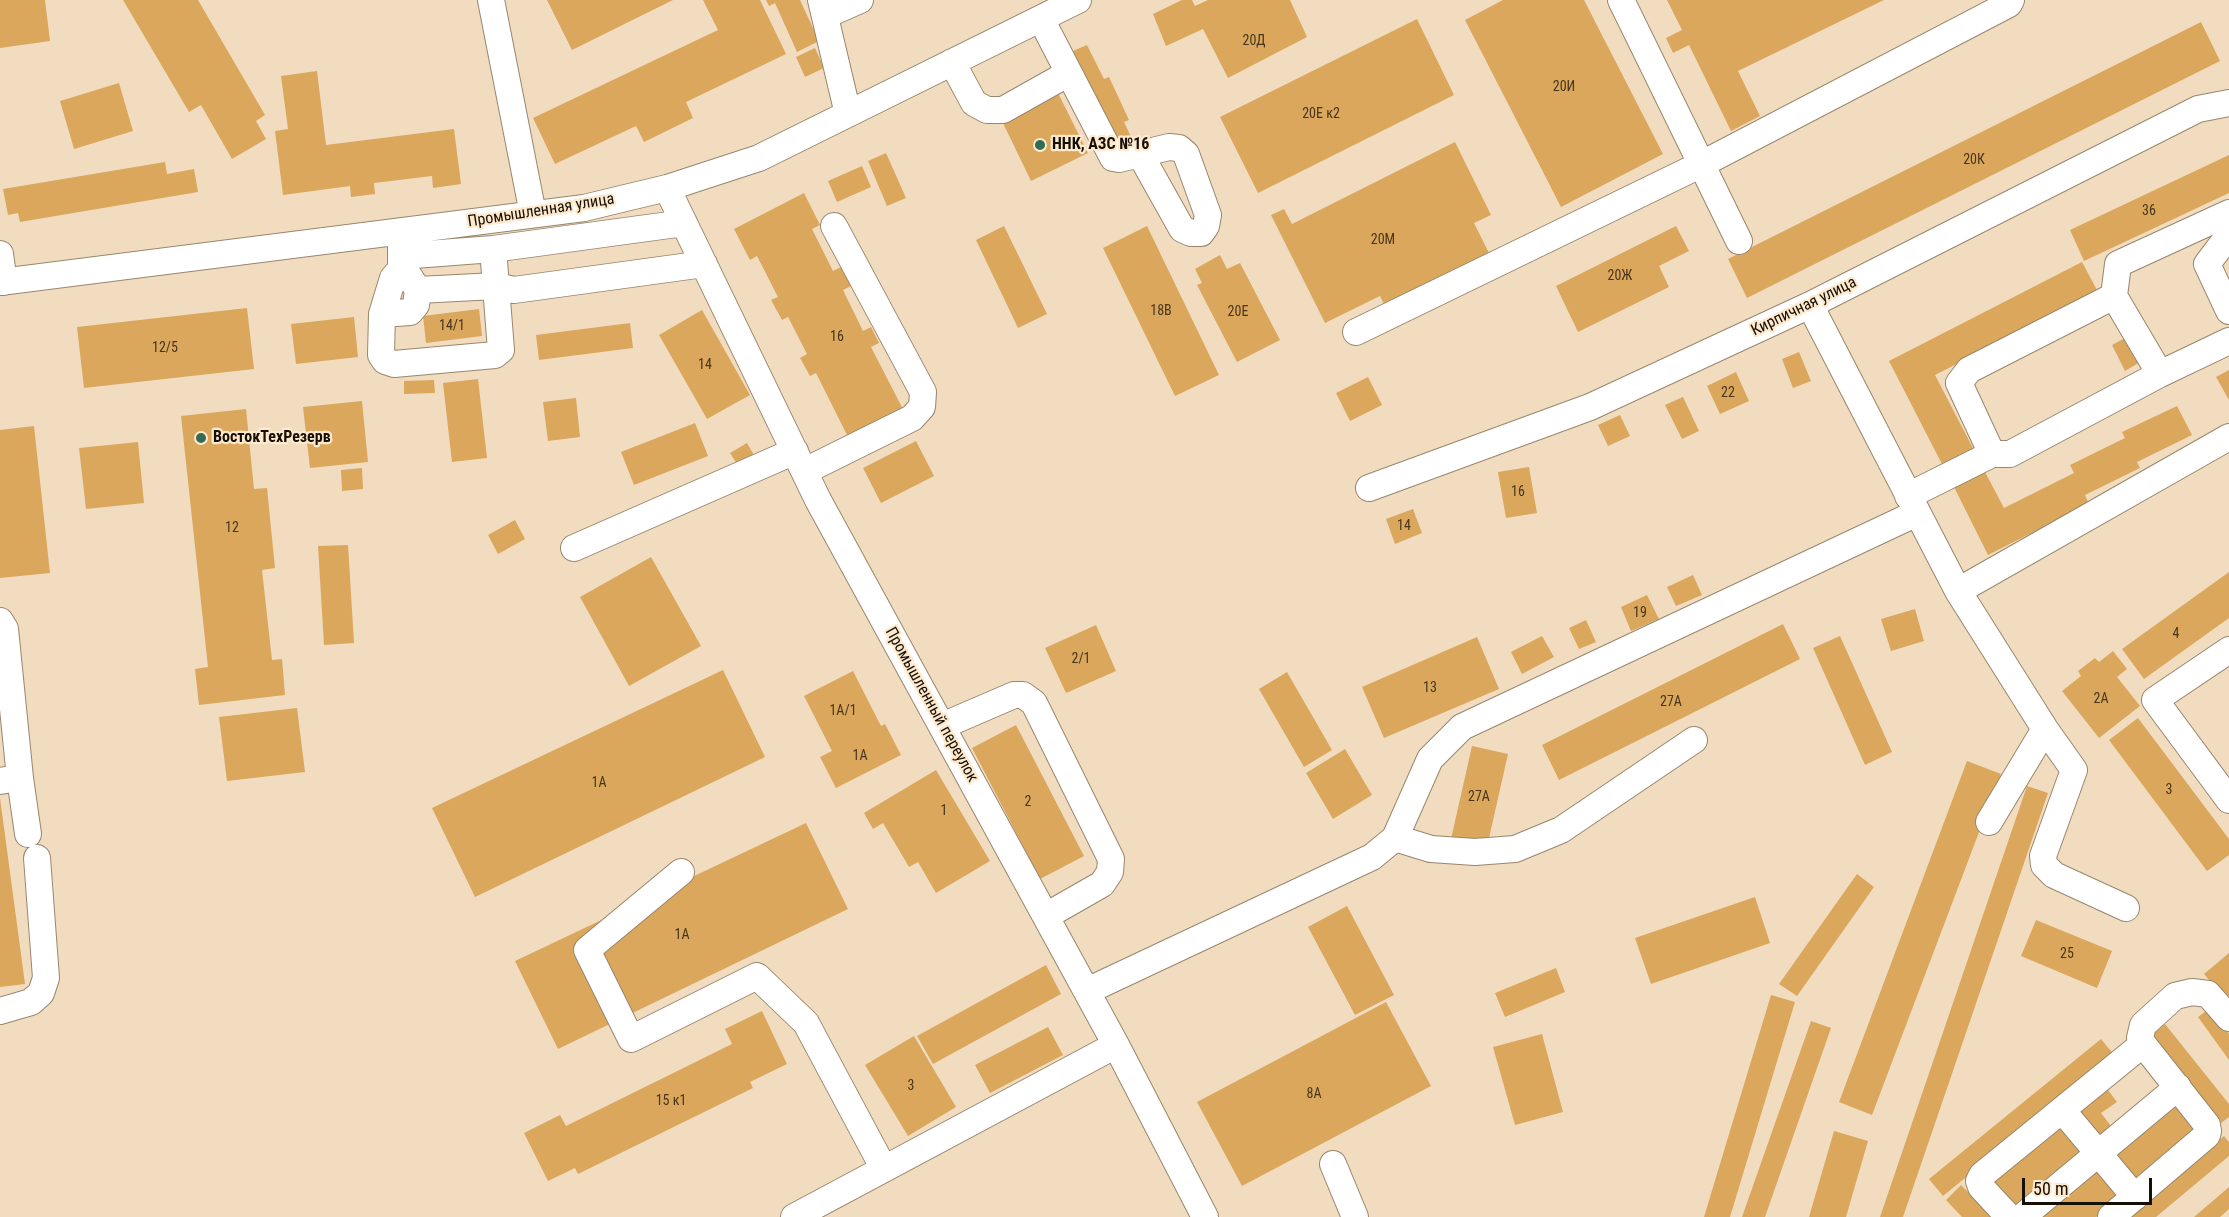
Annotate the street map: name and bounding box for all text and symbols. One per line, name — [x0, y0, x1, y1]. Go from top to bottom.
house number: 20Д — [1242, 33, 1266, 49]
house number: 20И — [1553, 79, 1575, 95]
house number: 20Е к2 — [1302, 106, 1340, 122]
place label: ННК, АЗС №16 — [1052, 135, 1149, 155]
marker: ННК, АЗС №16 — [1033, 138, 1047, 152]
house number: 20К — [1963, 152, 1985, 168]
street label: Промышленная улица — [466, 190, 616, 232]
house number: 36 — [2142, 203, 2156, 219]
house number: 20М — [1371, 232, 1395, 248]
house number: 20Ж — [1608, 268, 1632, 284]
street label: Кирпичная улица — [1748, 273, 1860, 341]
house number: 18В — [1150, 303, 1172, 319]
house number: 20Е — [1228, 304, 1248, 320]
house number: 14/1 — [439, 318, 465, 334]
house number: 16 — [830, 329, 844, 345]
house number: 12/5 — [152, 340, 178, 356]
house number: 14 — [698, 357, 712, 373]
house number: 22 — [1721, 385, 1735, 401]
place label: ВостокТехРезерв — [213, 428, 331, 448]
marker: ВостокТехРезерв — [194, 431, 208, 445]
house number: 16 — [1511, 484, 1525, 500]
house number: 14 — [1397, 518, 1411, 534]
house number: 12 — [225, 520, 239, 536]
house number: 19 — [1633, 605, 1647, 621]
street label: Промышленный переулок — [880, 624, 982, 786]
house number: 4 — [2173, 626, 2179, 642]
house number: 2/1 — [1071, 651, 1091, 667]
house number: 13 — [1423, 680, 1437, 696]
house number: 2А — [2094, 691, 2108, 707]
house number: 27А — [1660, 694, 1682, 710]
house number: 1А/1 — [829, 703, 857, 719]
house number: 1А — [853, 748, 867, 764]
house number: 1А — [592, 775, 606, 791]
house number: 3 — [2166, 782, 2172, 798]
house number: 27А — [1468, 789, 1490, 805]
house number: 2 — [1025, 794, 1031, 810]
house number: 1 — [941, 803, 947, 819]
house number: 1А — [675, 927, 689, 943]
house number: 25 — [2060, 946, 2074, 962]
house number: 3 — [908, 1078, 914, 1094]
house number: 8А — [1307, 1086, 1321, 1102]
house number: 15 к1 — [656, 1093, 686, 1109]
scale bar — [2025, 1166, 2156, 1204]
text: 50 m — [2033, 1178, 2068, 1199]

